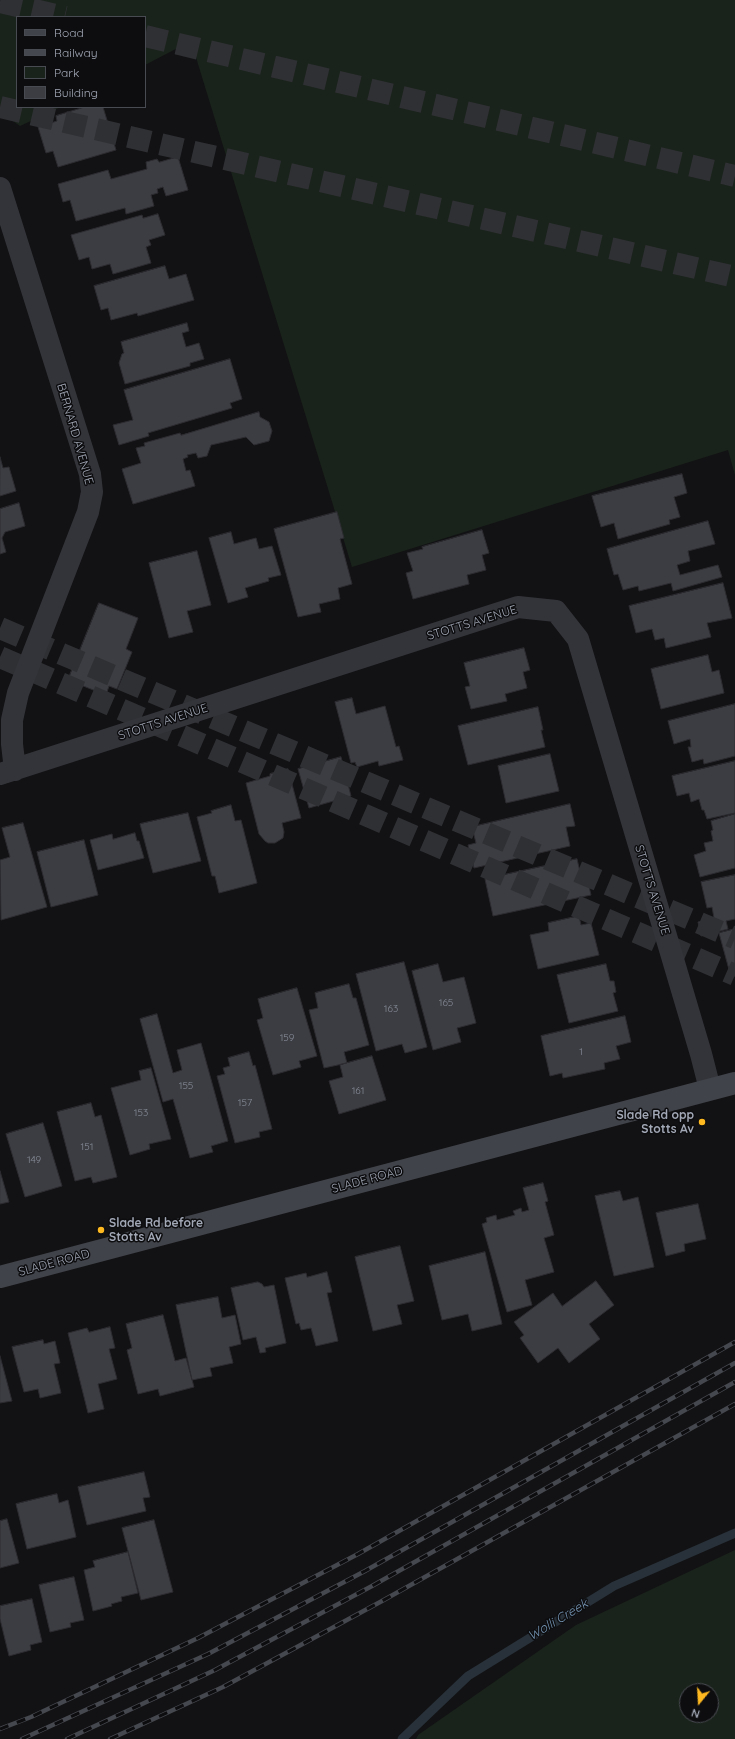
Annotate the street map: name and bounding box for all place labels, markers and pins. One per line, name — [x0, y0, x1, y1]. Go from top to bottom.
place label: Slade Rd opp Stotts Av — [616, 1108, 694, 1136]
marker: Slade Rd opp Stotts Av — [697, 1117, 707, 1127]
place label: Slade Rd before Stotts Av — [109, 1216, 203, 1244]
marker: Slade Rd before Stotts Av — [96, 1225, 106, 1235]

